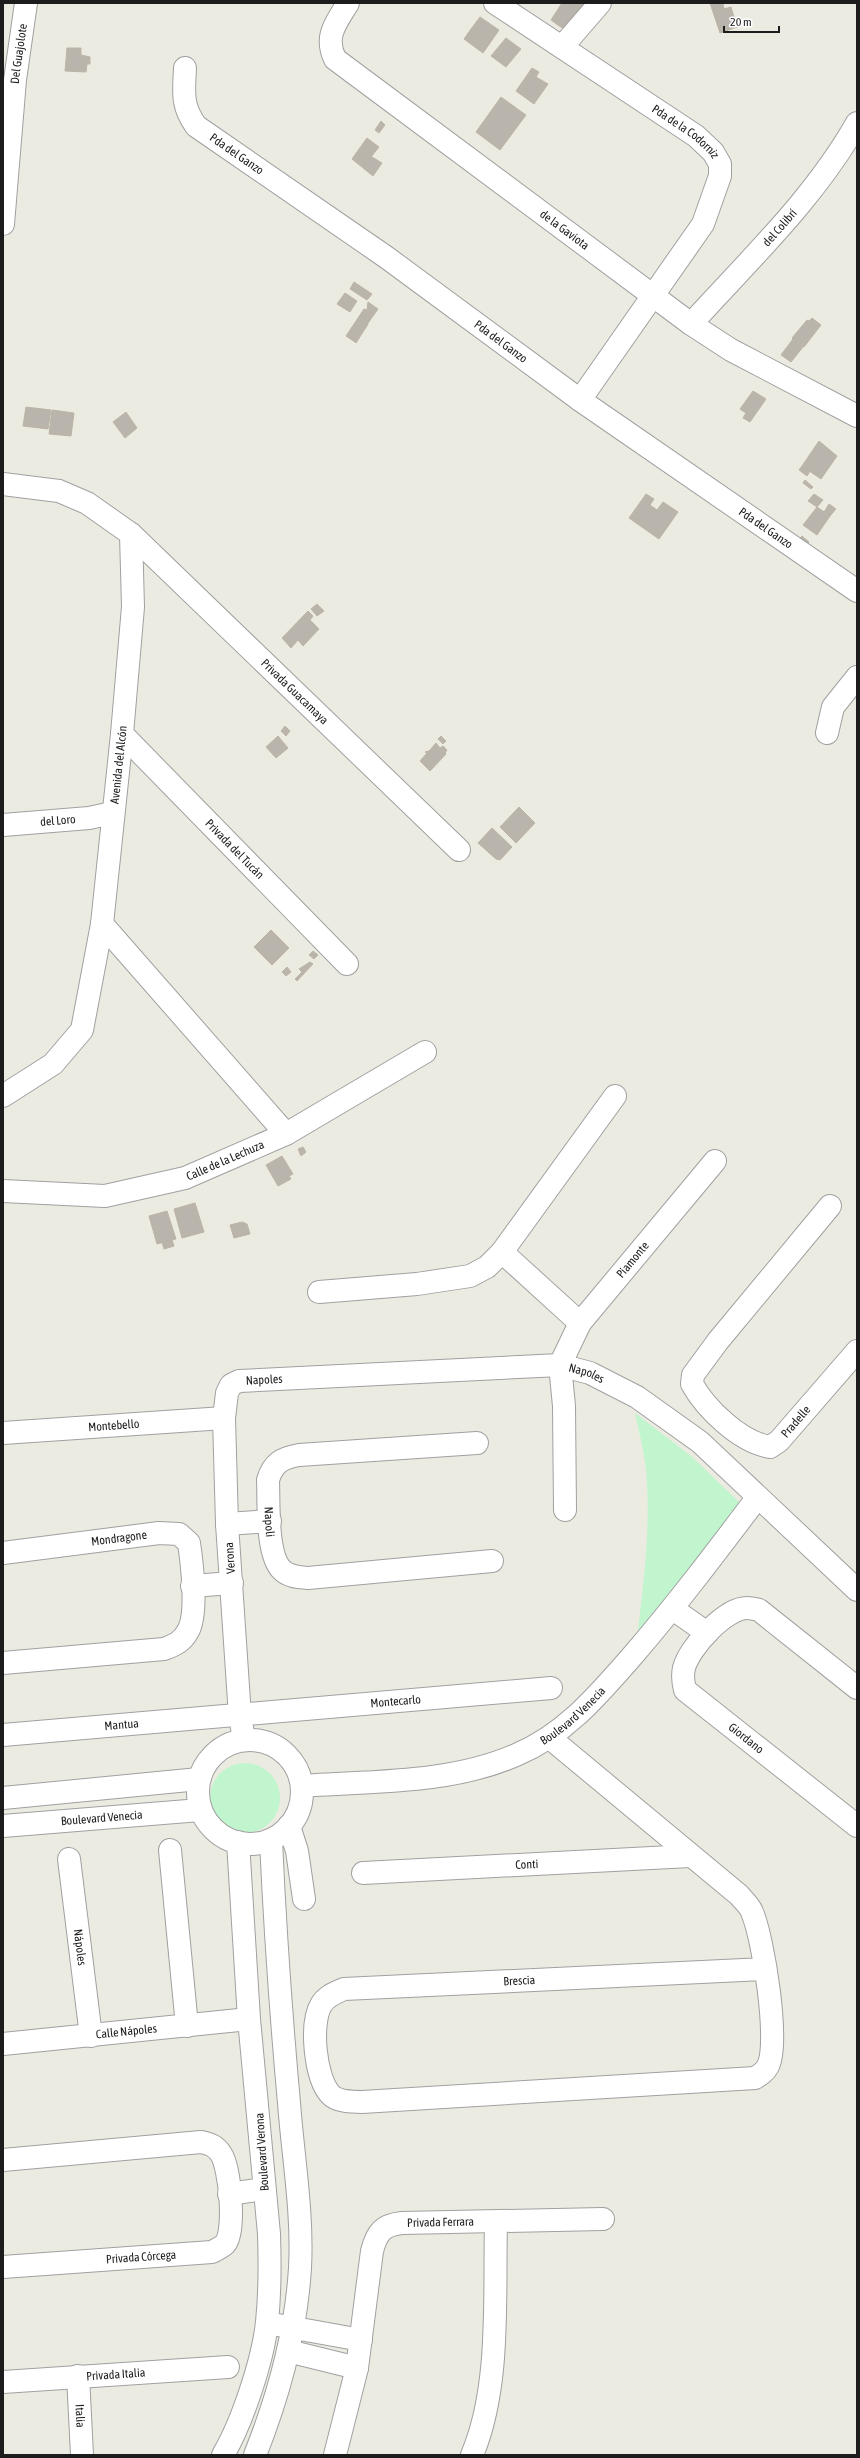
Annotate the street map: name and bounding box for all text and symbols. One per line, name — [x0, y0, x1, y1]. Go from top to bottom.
scale bar — [724, 8, 779, 34]
text: 20 m — [730, 15, 752, 29]
street label: Del Guajolote — [8, 23, 30, 84]
street label: Pda de la Codorniz — [649, 102, 722, 161]
street label: Pda del Ganzo — [207, 131, 267, 178]
street label: del Colibrí — [760, 206, 800, 249]
street label: de la Gaviota — [537, 207, 592, 253]
street label: Pda del Ganzo — [472, 317, 530, 366]
street label: Pda del Ganzo — [736, 505, 796, 552]
street label: Privada Guacamaya — [258, 656, 331, 727]
street label: Avenida del Alcón — [108, 725, 130, 805]
street label: del Loro — [40, 812, 76, 829]
street label: Privada del Tucán — [202, 816, 267, 882]
street label: Calle de la Lechuza — [184, 1137, 266, 1184]
street label: Piamonte — [614, 1239, 652, 1281]
street label: Napoles — [567, 1361, 607, 1386]
street label: Napoles — [245, 1372, 283, 1388]
street label: Pradelle — [778, 1403, 813, 1440]
street label: Montebello — [88, 1417, 140, 1434]
street label: Napoli — [261, 1506, 277, 1538]
street label: Mondragone — [90, 1528, 148, 1549]
street label: Verona — [222, 1542, 238, 1574]
street label: Boulevard Venecia — [538, 1684, 608, 1748]
street label: Montecarlo — [370, 1692, 422, 1710]
street label: Mantua — [104, 1716, 139, 1733]
street label: Giordano — [726, 1720, 767, 1757]
street label: Boulevard Venecia — [60, 1808, 143, 1828]
street label: Conti — [515, 1857, 539, 1872]
street label: Nápoles — [71, 1928, 89, 1966]
street label: Brescia — [503, 1973, 535, 1988]
street label: Calle Nápoles — [95, 2021, 157, 2042]
street label: Boulevard Verona — [252, 2112, 272, 2192]
street label: Privada Ferrara — [407, 2215, 474, 2230]
street label: Privada Córcega — [105, 2248, 177, 2266]
street label: Privada Italia — [86, 2366, 146, 2383]
street label: Italia — [72, 2404, 88, 2428]

